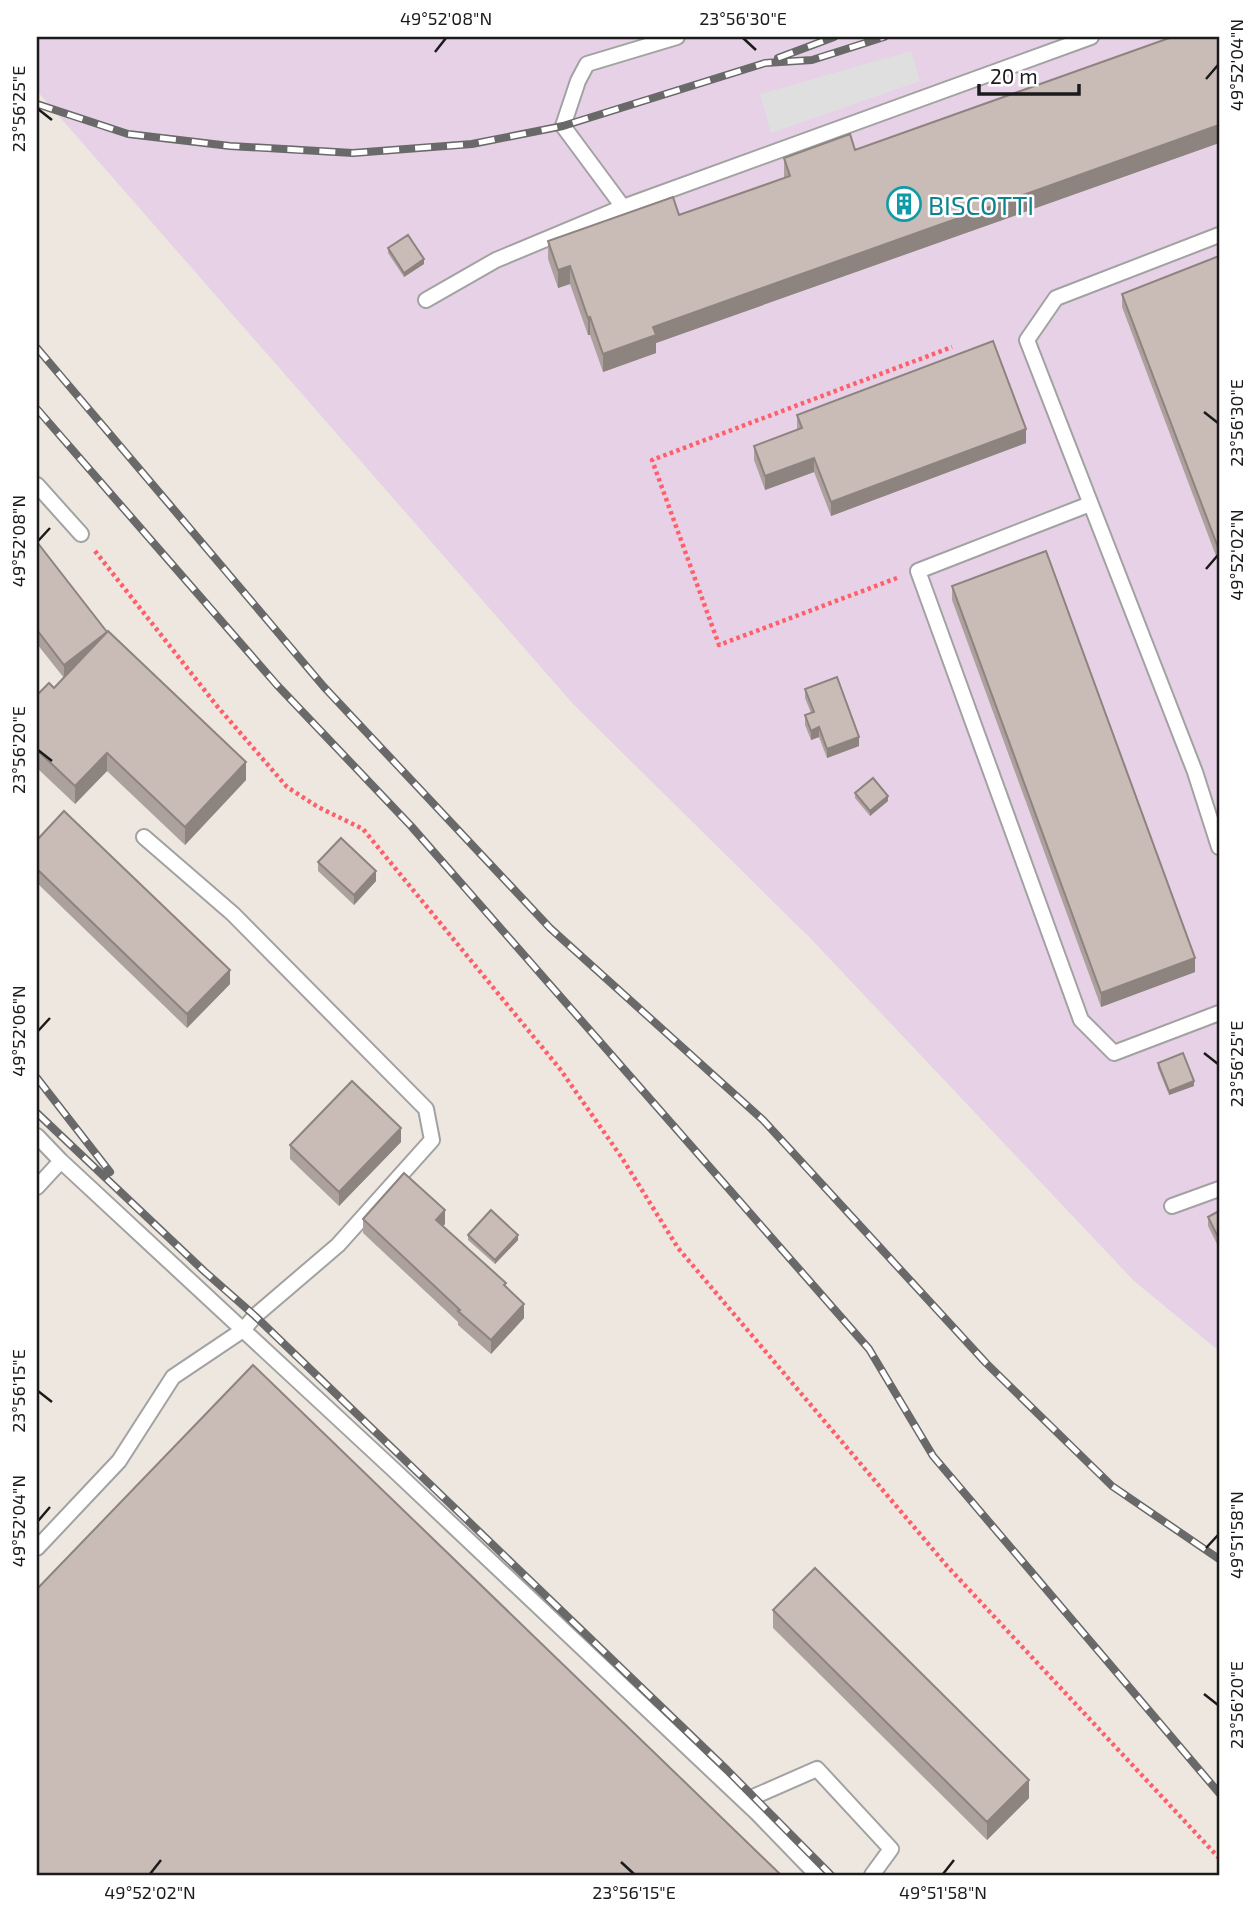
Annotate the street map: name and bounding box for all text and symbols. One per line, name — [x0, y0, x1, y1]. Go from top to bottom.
text: 49°52'08"N — [400, 7, 492, 29]
text: 23°56'30"E — [699, 7, 787, 29]
text: 49°52'04"N — [1225, 19, 1247, 111]
scale bar — [979, 52, 1079, 96]
text: 20 m — [990, 63, 1038, 88]
text: 23°56'25"E — [7, 66, 29, 152]
building icon: BISCOTTI — [885, 185, 923, 223]
place label: BISCOTTI — [928, 189, 1034, 220]
text: 23°56'30"E — [1225, 379, 1247, 467]
text: 49°52'08"N — [7, 495, 29, 587]
text: 49°52'02"N — [1225, 509, 1247, 601]
text: 23°56'20"E — [7, 706, 29, 794]
text: 49°52'06"N — [7, 985, 29, 1077]
text: 23°56'25"E — [1225, 1021, 1247, 1107]
text: 23°56'15"E — [7, 1349, 29, 1433]
text: 49°52'04"N — [7, 1475, 29, 1567]
text: 49°51'58"N — [1225, 1491, 1247, 1579]
text: 23°56'20"E — [1225, 1661, 1247, 1749]
text: 49°52'02"N — [104, 1881, 196, 1903]
text: 23°56'15"E — [592, 1881, 676, 1903]
text: 49°51'58"N — [899, 1881, 987, 1903]

